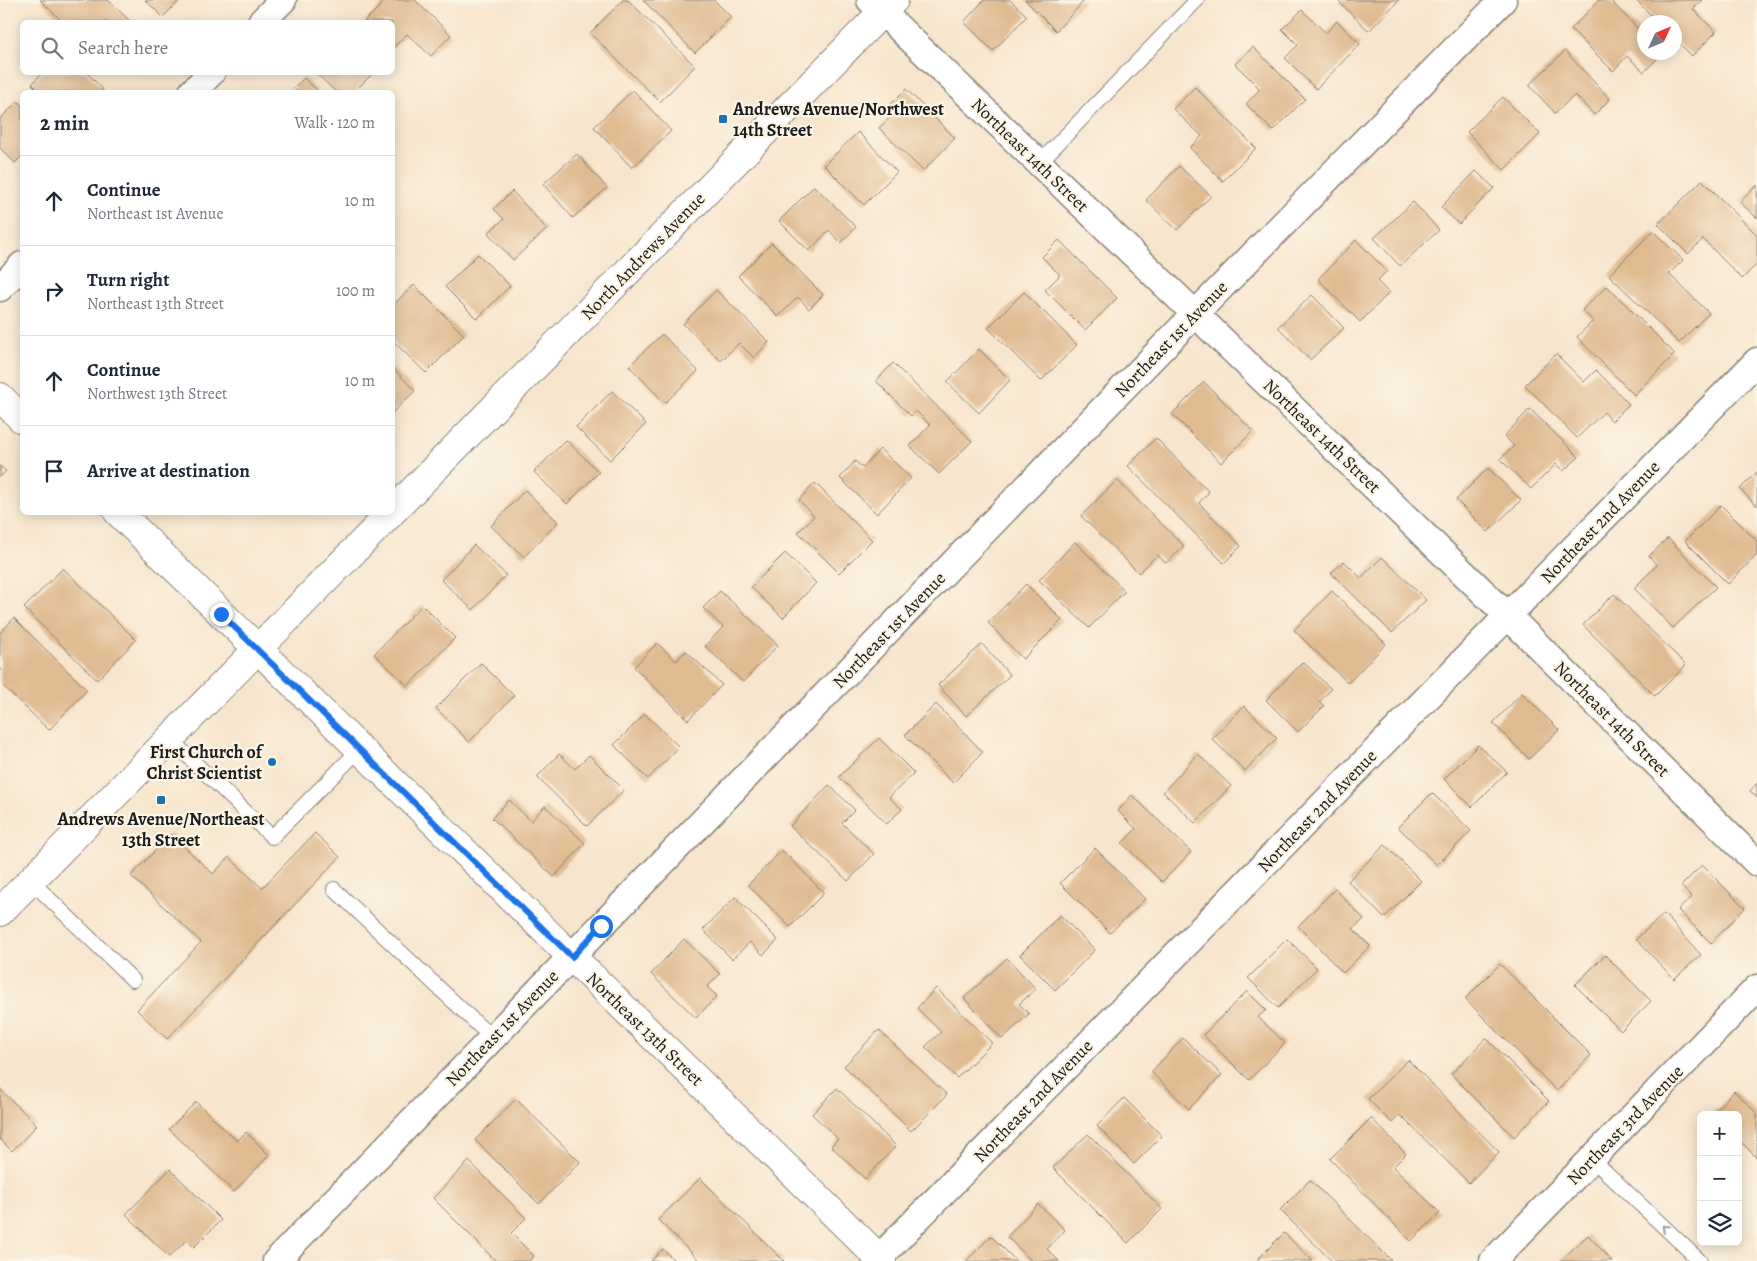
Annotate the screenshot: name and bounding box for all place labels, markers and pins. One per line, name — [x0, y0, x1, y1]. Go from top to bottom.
place label: Andrews Avenue/Northwest 14th Street — [732, 97, 944, 142]
marker: Andrews Avenue/Northwest 14th Street — [717, 113, 729, 125]
place label: First Church of Christ Scientist — [147, 740, 265, 785]
marker: First Church of Christ Scientist — [266, 756, 278, 768]
marker: Andrews Avenue/Northeast 13th Street — [155, 794, 167, 806]
place label: Andrews Avenue/Northeast 13th Street — [57, 807, 264, 852]

